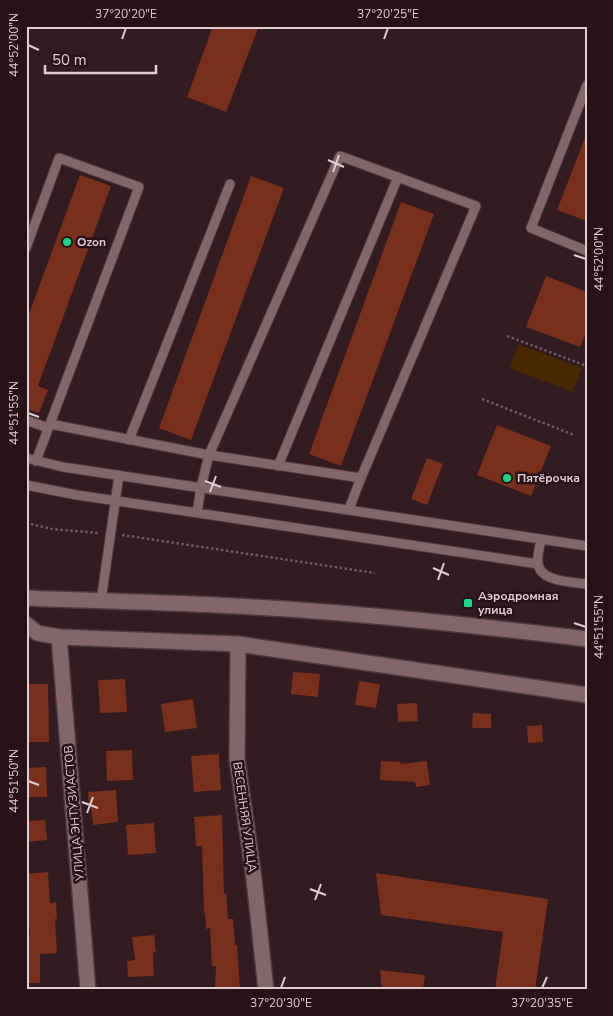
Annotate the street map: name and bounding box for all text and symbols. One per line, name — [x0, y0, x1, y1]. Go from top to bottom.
text: 37°20'20"E — [95, 6, 157, 22]
text: 37°20'25"E — [357, 6, 419, 22]
text: 44°52'00"N — [6, 13, 22, 77]
scale bar — [45, 42, 156, 74]
text: 50 m — [52, 50, 87, 70]
text: 44°52'00"N — [591, 227, 607, 291]
place label: Ozon — [77, 234, 106, 250]
marker: Ozon — [61, 236, 73, 248]
text: 44°51'55"N — [6, 381, 22, 445]
place label: Пятёрочка — [517, 470, 580, 486]
marker: Пятёрочка — [501, 472, 513, 484]
place label: Аэродромная улица — [478, 588, 558, 618]
text: 44°51'55"N — [591, 595, 607, 659]
marker: Аэродромная улица — [462, 597, 474, 609]
street label: УЛИЦА ЭНТУЗИАСТОВ — [60, 745, 88, 882]
text: 44°51'50"N — [6, 749, 22, 813]
street label: ВЕСЕННЯЯ УЛИЦА — [229, 761, 261, 873]
text: 37°20'30"E — [250, 995, 312, 1011]
text: 37°20'35"E — [511, 995, 573, 1011]

